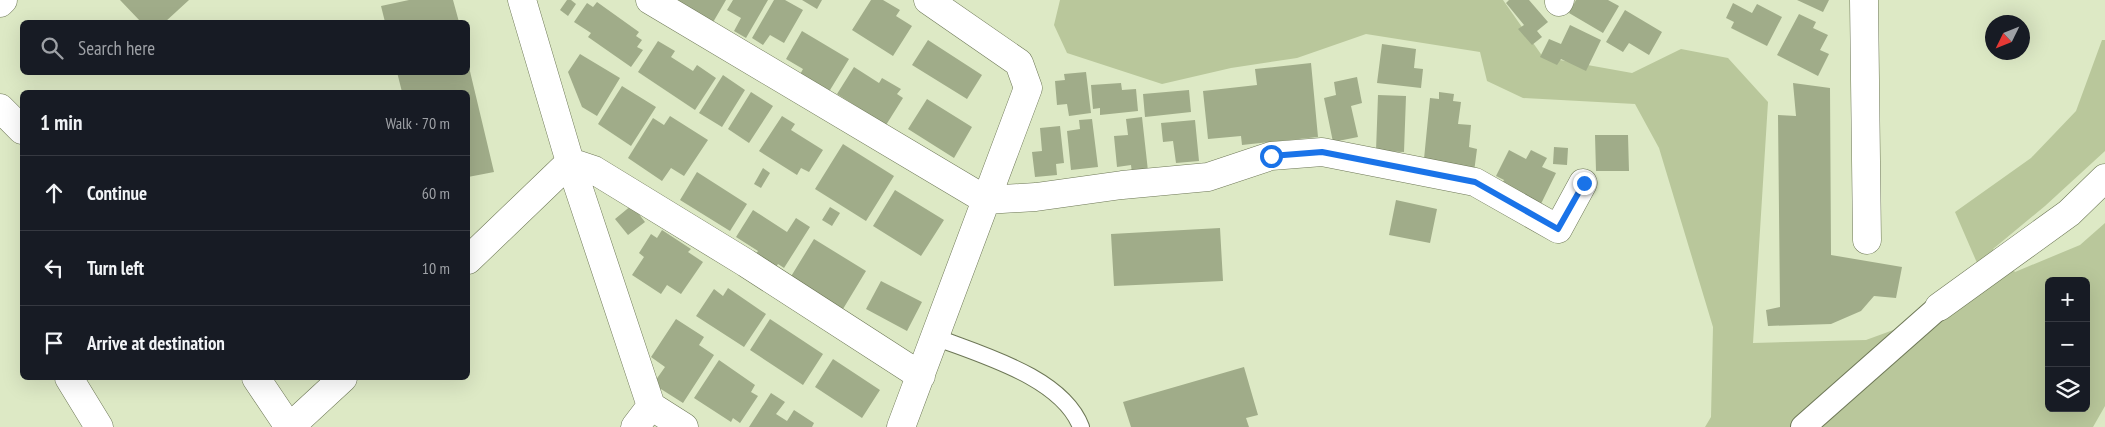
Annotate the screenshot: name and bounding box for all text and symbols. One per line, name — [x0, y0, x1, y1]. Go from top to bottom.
north arrow — [1985, 15, 2030, 60]
search box — [20, 20, 470, 75]
icon: search — [38, 34, 66, 62]
text: Search here — [78, 36, 155, 60]
text: 1 min — [40, 109, 82, 136]
text: Walk · 70 m — [385, 113, 450, 133]
route start — [1260, 145, 1283, 168]
route end — [1573, 172, 1596, 195]
icon: ahead — [40, 179, 68, 207]
text: Continue — [87, 181, 147, 205]
text: 60 m — [422, 183, 450, 203]
icon: left — [40, 254, 68, 282]
text: Turn left — [87, 256, 144, 280]
text: 10 m — [422, 258, 450, 278]
map controls — [2045, 277, 2090, 412]
button: + — [2045, 277, 2090, 322]
button: − — [2045, 322, 2090, 367]
icon: arrive — [40, 329, 68, 357]
text: Arrive at destination — [87, 331, 225, 355]
button: layers — [2045, 367, 2090, 412]

